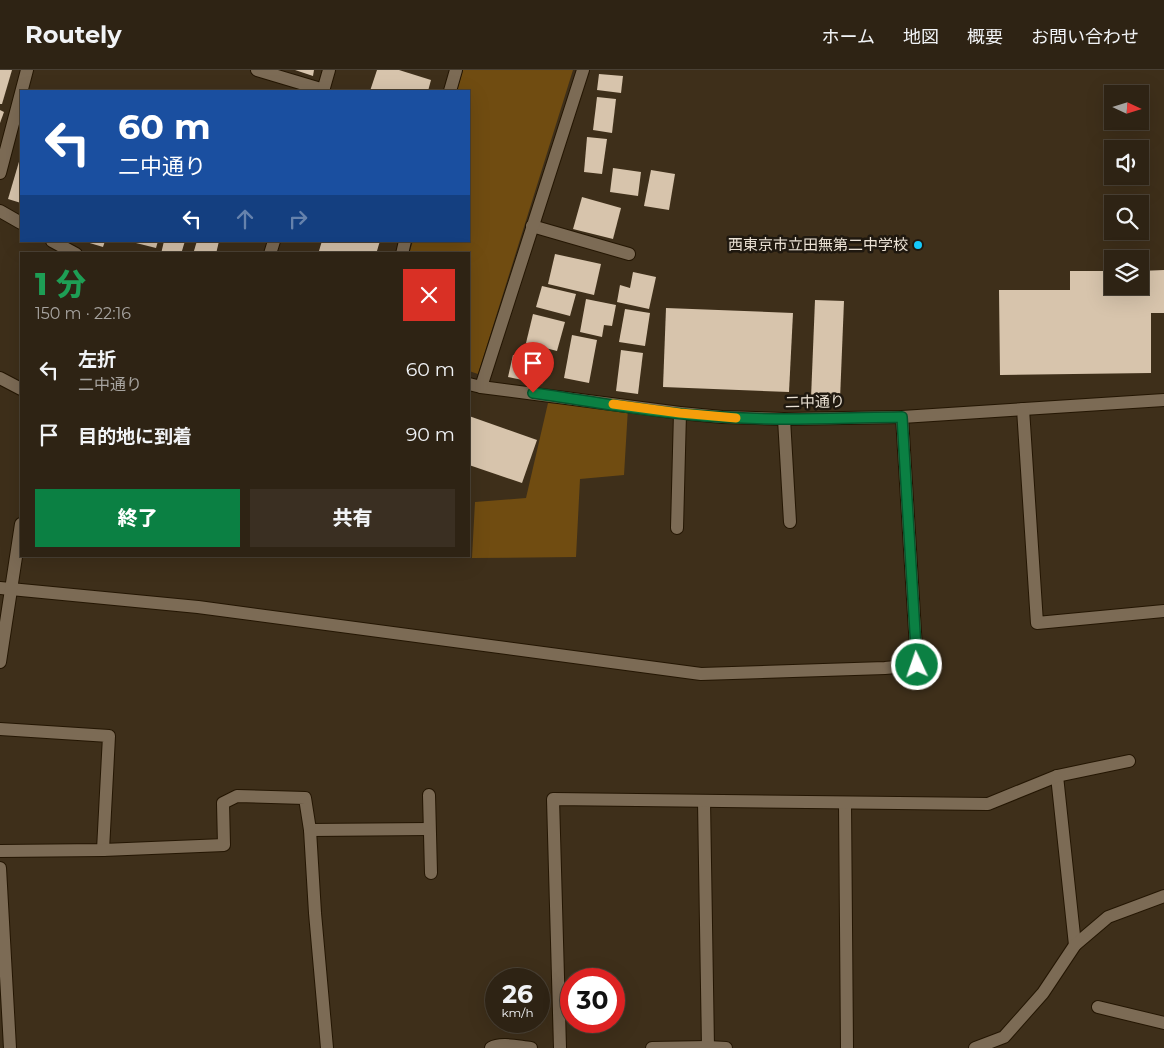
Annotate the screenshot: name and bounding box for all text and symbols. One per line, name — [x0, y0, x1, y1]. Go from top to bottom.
text: Routely — [25, 20, 122, 49]
text: ホーム — [822, 26, 875, 48]
text: 地図 — [903, 26, 939, 48]
text: 概要 — [967, 26, 1003, 48]
text: お問い合わせ — [1031, 26, 1139, 48]
north arrow — [1104, 85, 1149, 130]
map controls — [1104, 85, 1149, 295]
text: 60 m — [118, 105, 211, 148]
icon: left — [35, 110, 100, 175]
button: sound — [1104, 140, 1149, 185]
text: 二中通り — [118, 153, 206, 180]
button: search — [1104, 195, 1149, 240]
icon: left — [178, 205, 206, 233]
icon: ahead — [231, 205, 259, 233]
icon: right — [284, 205, 312, 233]
place label: 西東京市立田無第二中学校 — [728, 235, 908, 254]
marker: 西東京市立田無第二中学校 — [912, 239, 924, 251]
button: layers — [1104, 250, 1149, 295]
text: 1 分 — [35, 266, 86, 303]
button: close — [403, 269, 455, 321]
text: 150 m · 22:16 — [35, 304, 131, 323]
pin — [512, 342, 554, 393]
text: 左折 — [78, 348, 116, 371]
icon: arrive — [519, 349, 547, 377]
icon: left — [35, 356, 63, 384]
text: 60 m — [406, 358, 455, 381]
text: 二中通り — [78, 375, 142, 394]
street label: 二中通り — [785, 391, 845, 412]
icon: arrive — [35, 421, 63, 449]
text: 90 m — [406, 423, 455, 446]
text: 目的地に到着 — [78, 425, 192, 448]
button: 終了 — [35, 489, 240, 547]
button: 共有 — [250, 489, 455, 547]
position arrow — [890, 638, 942, 690]
speed limit sign: 30 — [560, 968, 625, 1033]
text: 26 — [502, 979, 533, 1009]
text: km/h — [501, 1005, 534, 1020]

